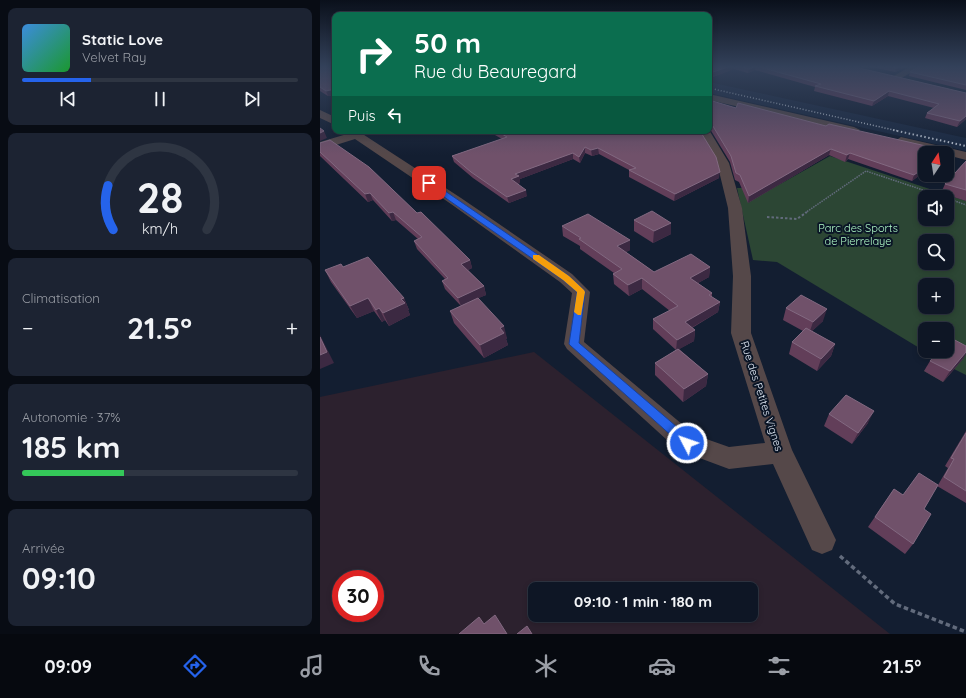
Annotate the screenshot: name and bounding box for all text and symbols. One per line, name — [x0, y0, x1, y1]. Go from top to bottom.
text: 50 m — [414, 25, 481, 60]
icon: right — [348, 28, 400, 80]
text: Static Love — [82, 30, 163, 49]
text: Velvet Ray — [82, 49, 147, 65]
text: Rue du Beauregard — [414, 60, 577, 83]
icon: previous — [57, 88, 79, 110]
icon: pause — [149, 88, 171, 110]
icon: next — [241, 88, 263, 110]
icon: left — [384, 104, 406, 126]
text: Puis — [348, 106, 376, 125]
north arrow — [918, 146, 954, 182]
map controls — [918, 146, 954, 358]
pin — [412, 166, 446, 200]
text: 28 — [137, 171, 183, 223]
icon: arrive — [418, 172, 440, 194]
button: sound — [918, 190, 954, 226]
text: km/h — [142, 219, 178, 237]
park label: Parc des Sports de Pierrelaye — [818, 221, 898, 248]
button: search — [918, 234, 954, 270]
button: + — [918, 278, 954, 314]
text: Climatisation — [22, 290, 100, 306]
text: 21.5° — [127, 309, 192, 347]
text: − — [22, 314, 33, 342]
text: + — [286, 314, 298, 342]
button: − — [918, 322, 954, 358]
street label: Rue des Petites Vignes — [738, 339, 786, 453]
text: Autonomie · 37% — [22, 409, 120, 425]
position arrow — [666, 422, 708, 464]
text: 185 km — [22, 428, 121, 466]
text: Arrivée — [22, 540, 65, 556]
text: 09:10 — [22, 559, 96, 597]
speed limit sign: 30 — [332, 570, 384, 622]
text: 09:10 · 1 min · 180 m — [574, 592, 712, 611]
icon: directions — [181, 652, 209, 680]
icon: music — [298, 652, 326, 680]
icon: phone — [415, 652, 443, 680]
icon: climate — [532, 652, 560, 680]
icon: car — [648, 652, 676, 680]
icon: filters — [765, 652, 793, 680]
text: 09:09 — [44, 655, 92, 678]
text: 21.5° — [882, 655, 921, 678]

